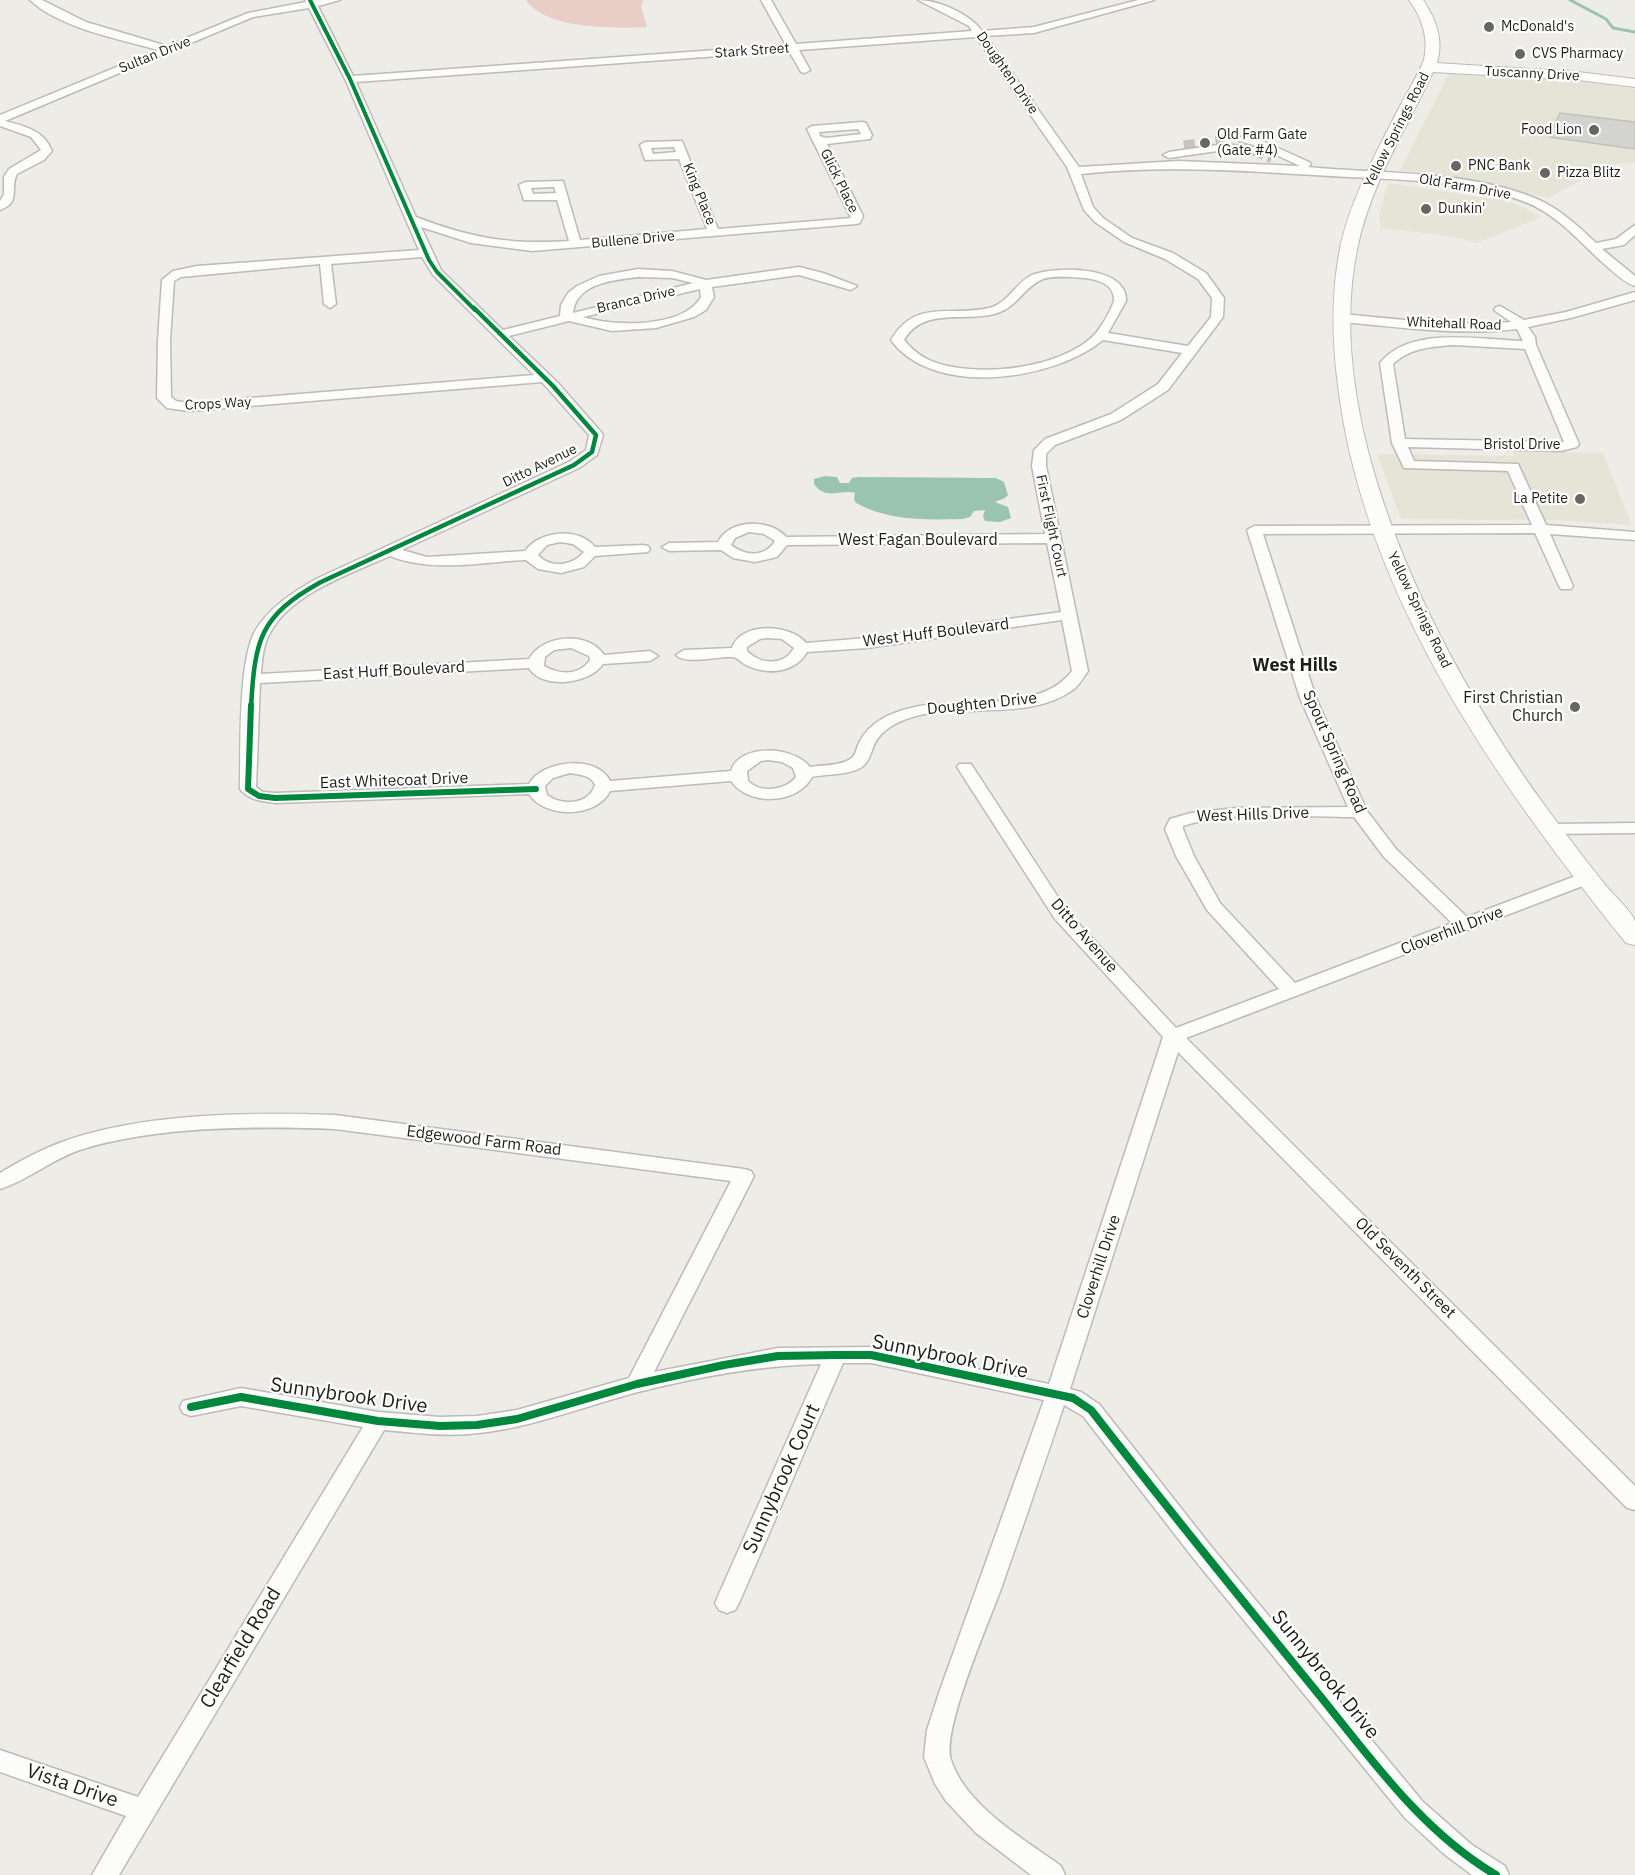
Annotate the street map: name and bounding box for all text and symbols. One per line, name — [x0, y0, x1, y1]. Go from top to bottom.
place label: McDonald's — [1501, 19, 1574, 35]
marker: McDonald's — [1482, 20, 1496, 34]
street label: Doughten Drive — [972, 29, 1042, 117]
street label: Sultan Drive — [117, 33, 193, 77]
street label: Stark Street — [714, 40, 790, 62]
place label: CVS Pharmacy — [1532, 46, 1623, 62]
marker: CVS Pharmacy — [1513, 47, 1527, 61]
street label: Tuscanny Drive — [1484, 63, 1580, 85]
street label: Yellow Springs Road — [1361, 70, 1433, 190]
place label: Food Lion — [1521, 122, 1582, 138]
marker: Food Lion — [1587, 123, 1601, 137]
place label: Old Farm Gate (Gate #4) — [1217, 127, 1307, 160]
marker: Old Farm Gate (Gate #4) — [1198, 136, 1212, 150]
street label: Glick Place — [816, 146, 862, 216]
place label: PNC Bank — [1468, 158, 1530, 174]
marker: PNC Bank — [1449, 159, 1463, 173]
street label: King Place — [679, 161, 719, 227]
place label: Pizza Blitz — [1557, 165, 1621, 181]
marker: Pizza Blitz — [1538, 166, 1552, 180]
street label: Old Farm Drive — [1418, 171, 1512, 203]
place label: Dunkin' — [1438, 201, 1485, 217]
marker: Dunkin' — [1419, 202, 1433, 216]
street label: Bullene Drive — [591, 228, 675, 252]
street label: Branca Drive — [595, 283, 677, 317]
street label: Whitehall Road — [1406, 314, 1502, 334]
street label: Crops Way — [184, 394, 252, 414]
street label: Bristol Drive — [1484, 437, 1560, 453]
street label: Ditto Avenue — [500, 441, 580, 491]
street label: First Flight Court — [1032, 473, 1070, 579]
place label: La Petite — [1513, 491, 1568, 507]
marker: La Petite — [1573, 492, 1587, 506]
street label: West Fagan Boulevard — [838, 530, 998, 550]
street label: Yellow Springs Road — [1384, 549, 1454, 671]
street label: West Huff Boulevard — [862, 614, 1010, 652]
district label: West Hills — [1252, 655, 1338, 677]
street label: East Huff Boulevard — [322, 658, 466, 684]
street label: Spout Spring Road — [1298, 688, 1370, 816]
place label: First Christian Church — [1463, 688, 1563, 726]
street label: Doughten Drive — [926, 689, 1038, 719]
marker: First Christian Church — [1568, 700, 1582, 714]
street label: East Whitecoat Drive — [319, 769, 469, 793]
street label: West Hills Drive — [1196, 803, 1310, 827]
street label: Ditto Avenue — [1047, 895, 1121, 977]
street label: Cloverhill Drive — [1398, 903, 1506, 959]
street label: Edgewood Farm Road — [405, 1122, 563, 1160]
street label: Cloverhill Drive — [1073, 1213, 1125, 1321]
street label: Old Seventh Street — [1351, 1214, 1459, 1322]
street label: Sunnybrook Drive — [870, 1330, 1030, 1384]
street label: Sunnybrook Drive — [269, 1373, 429, 1419]
street label: Sunnybrook Court — [738, 1400, 826, 1558]
street label: Clearfield Road — [195, 1583, 287, 1713]
street label: Sunnybrook Drive — [1266, 1606, 1384, 1744]
street label: Vista Drive — [23, 1759, 121, 1813]

